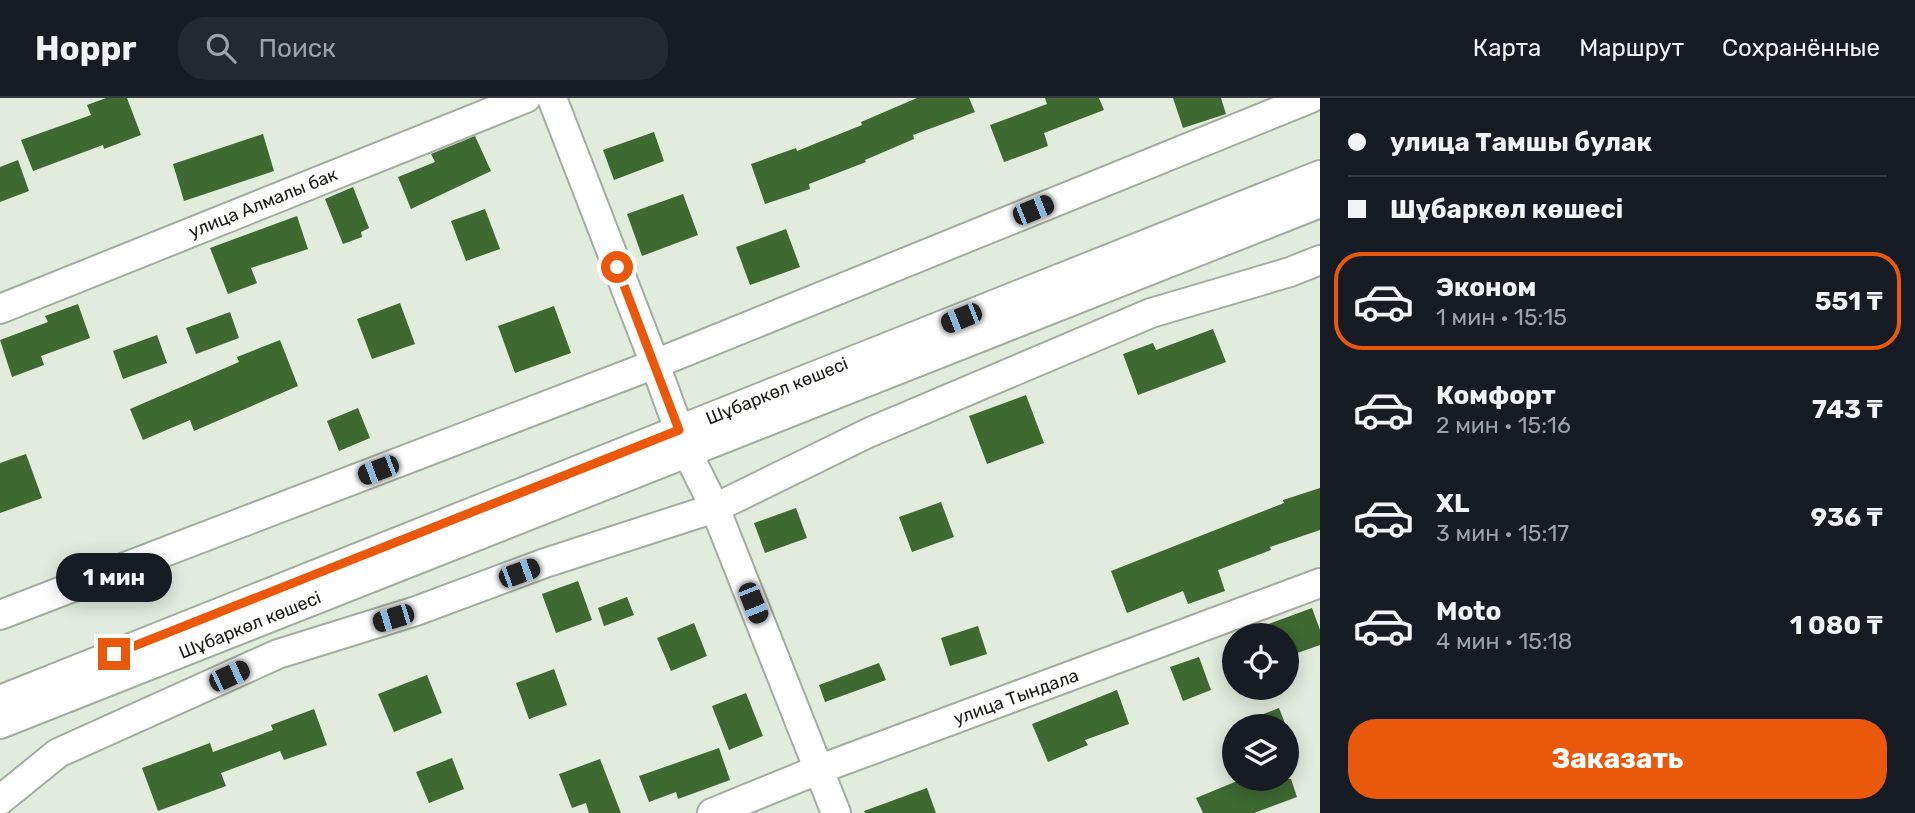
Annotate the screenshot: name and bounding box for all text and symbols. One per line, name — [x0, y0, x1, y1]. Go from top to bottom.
search box — [178, 17, 668, 80]
text: Hoppr — [35, 29, 136, 68]
icon: search — [202, 29, 240, 67]
text: Поиск — [258, 33, 336, 64]
text: Карта — [1473, 34, 1541, 62]
text: Маршрут — [1579, 34, 1684, 62]
text: Сохранённые — [1722, 34, 1880, 62]
text: улица Тамшы булак — [1390, 127, 1652, 158]
street label: улица Алмалы бак — [185, 163, 341, 243]
car — [1010, 192, 1057, 228]
text: Шұбаркөл көшесі — [1390, 194, 1623, 225]
route start — [601, 251, 633, 283]
icon: car — [1352, 270, 1415, 333]
text: Эконом — [1436, 272, 1536, 303]
text: 551 ₸ — [1815, 286, 1883, 317]
car — [938, 300, 985, 336]
text: 1 мин · 15:15 — [1436, 303, 1567, 331]
street label: Шұбаркөл көшесі — [703, 352, 851, 430]
icon: car — [1352, 378, 1415, 441]
text: Комфорт — [1436, 380, 1556, 411]
text: 743 ₸ — [1812, 394, 1883, 425]
text: 2 мин · 15:16 — [1436, 411, 1571, 439]
car — [355, 453, 402, 487]
icon: car — [1352, 486, 1415, 549]
text: XL — [1436, 488, 1469, 519]
text: 936 ₸ — [1811, 502, 1883, 533]
text: 3 мин · 15:17 — [1436, 519, 1569, 547]
callout: 1 мин — [56, 552, 172, 602]
car — [496, 556, 543, 590]
text: 1 мин — [83, 563, 145, 591]
car — [736, 580, 771, 626]
street label: Шұбаркөл көшесі — [176, 586, 324, 664]
icon: car — [1352, 594, 1415, 657]
text: Moto — [1436, 596, 1501, 627]
car — [370, 602, 417, 634]
text: 1 080 ₸ — [1790, 610, 1883, 641]
map controls — [1222, 623, 1299, 791]
button: locate — [1222, 623, 1299, 700]
text: 4 мин · 15:18 — [1436, 627, 1572, 655]
route end — [98, 638, 130, 670]
car — [206, 658, 253, 694]
street label: улица Тындала — [950, 664, 1082, 730]
button: layers — [1222, 714, 1299, 791]
button: Заказать — [1348, 719, 1887, 799]

